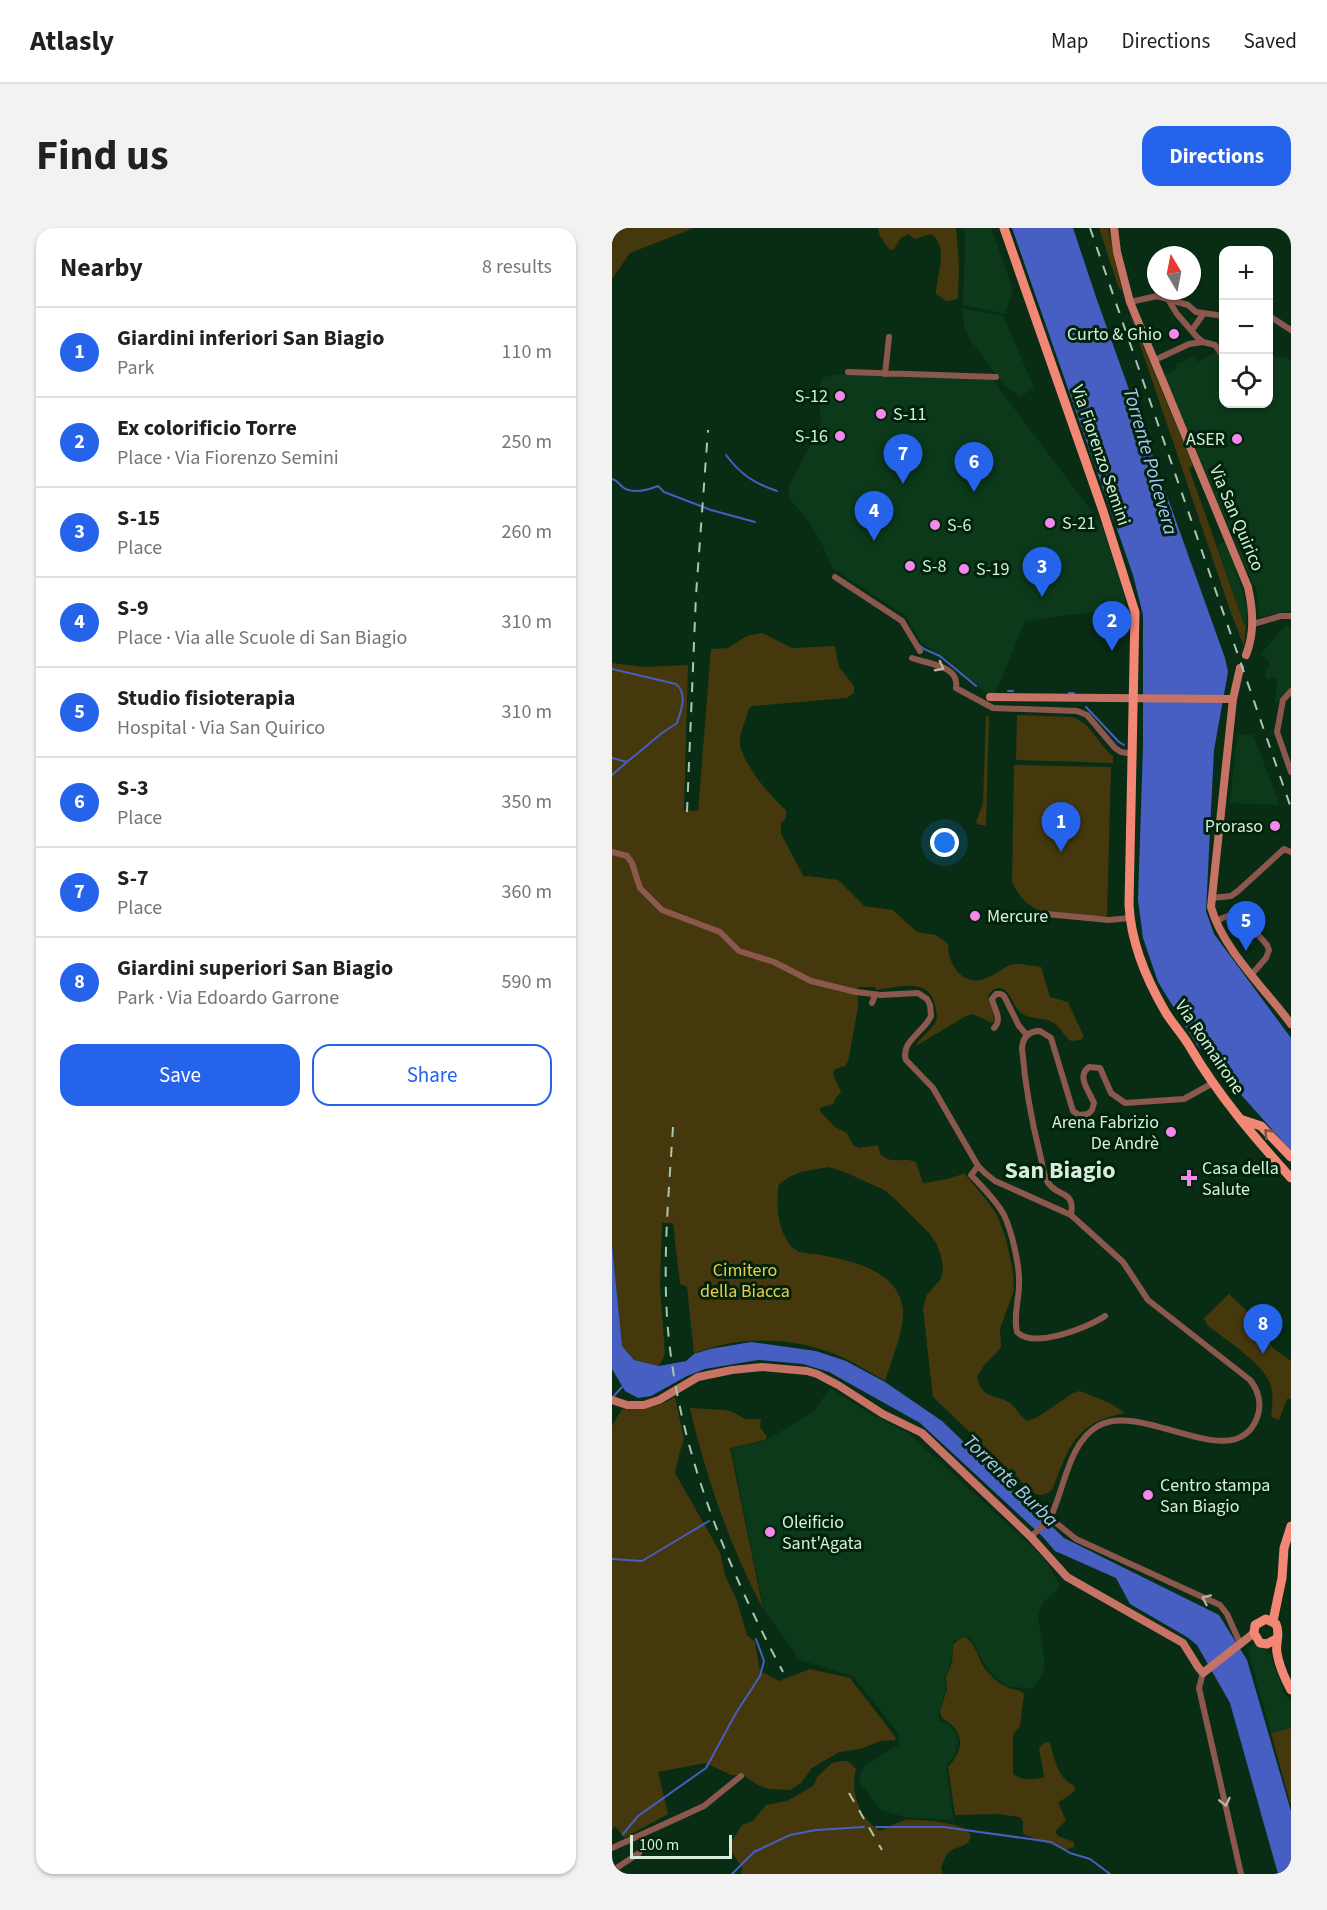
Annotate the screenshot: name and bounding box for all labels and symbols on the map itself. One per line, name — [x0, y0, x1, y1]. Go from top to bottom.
north arrow — [1147, 246, 1201, 300]
place label: Curto & Ghio — [1067, 322, 1162, 347]
marker: Curto & Ghio — [1167, 327, 1181, 341]
street label: Via Fiorenzo Semini — [1065, 381, 1136, 529]
place label: S-12 — [795, 384, 828, 409]
water label: Torrente Polcevera — [1116, 384, 1185, 538]
marker: S-12 — [833, 389, 847, 403]
place label: S-11 — [893, 402, 926, 427]
marker: S-11 — [874, 407, 888, 421]
place label: S-16 — [795, 424, 828, 449]
place label: ASER — [1186, 427, 1225, 452]
marker: S-16 — [833, 429, 847, 443]
marker: ASER — [1230, 432, 1244, 446]
pin: 7 — [884, 434, 922, 484]
pin: 6 — [954, 442, 994, 492]
street label: Via San Quirico — [1203, 461, 1270, 575]
pin: 4 — [854, 492, 894, 541]
place label: S-21 — [1062, 511, 1095, 536]
place label: S-6 — [947, 513, 971, 538]
marker: S-21 — [1043, 516, 1057, 530]
marker: S-6 — [928, 518, 942, 532]
pin: 3 — [1022, 548, 1062, 597]
place label: S-8 — [922, 554, 946, 579]
place label: S-19 — [976, 557, 1009, 582]
marker: S-8 — [903, 559, 917, 573]
marker: S-19 — [957, 562, 971, 576]
pin: 2 — [1092, 602, 1132, 651]
one-way arrow — [934, 660, 944, 671]
pin: 1 — [1042, 802, 1080, 852]
place label: Proraso — [1205, 814, 1263, 839]
marker: Proraso — [1268, 819, 1282, 833]
your location — [930, 828, 959, 857]
pin: 5 — [1226, 902, 1266, 951]
place label: Mercure — [987, 904, 1048, 929]
marker: Mercure — [968, 909, 982, 923]
street label: Via Romairone — [1169, 995, 1251, 1100]
place label: Arena Fabrizio De Andrè — [1052, 1110, 1159, 1156]
marker: Arena Fabrizio De Andrè — [1164, 1125, 1178, 1139]
one-way arrow — [1265, 1130, 1276, 1141]
district label: San Biagio — [1004, 1153, 1116, 1188]
place label: Casa della Salute — [1202, 1156, 1279, 1202]
marker: Casa della Salute — [1180, 1169, 1198, 1187]
park label: Cimitero della Biacca — [700, 1258, 790, 1304]
pin: 8 — [1244, 1304, 1282, 1354]
water label: Torrente Burba — [956, 1428, 1064, 1534]
place label: Centro stampa San Biagio — [1160, 1473, 1270, 1519]
marker: Centro stampa San Biagio — [1141, 1488, 1155, 1502]
place label: Oleificio Sant'Agata — [782, 1510, 862, 1556]
marker: Oleificio Sant'Agata — [763, 1525, 777, 1539]
one-way arrow — [1202, 1594, 1213, 1606]
one-way arrow — [1218, 1797, 1231, 1807]
scale bar — [630, 1832, 732, 1860]

